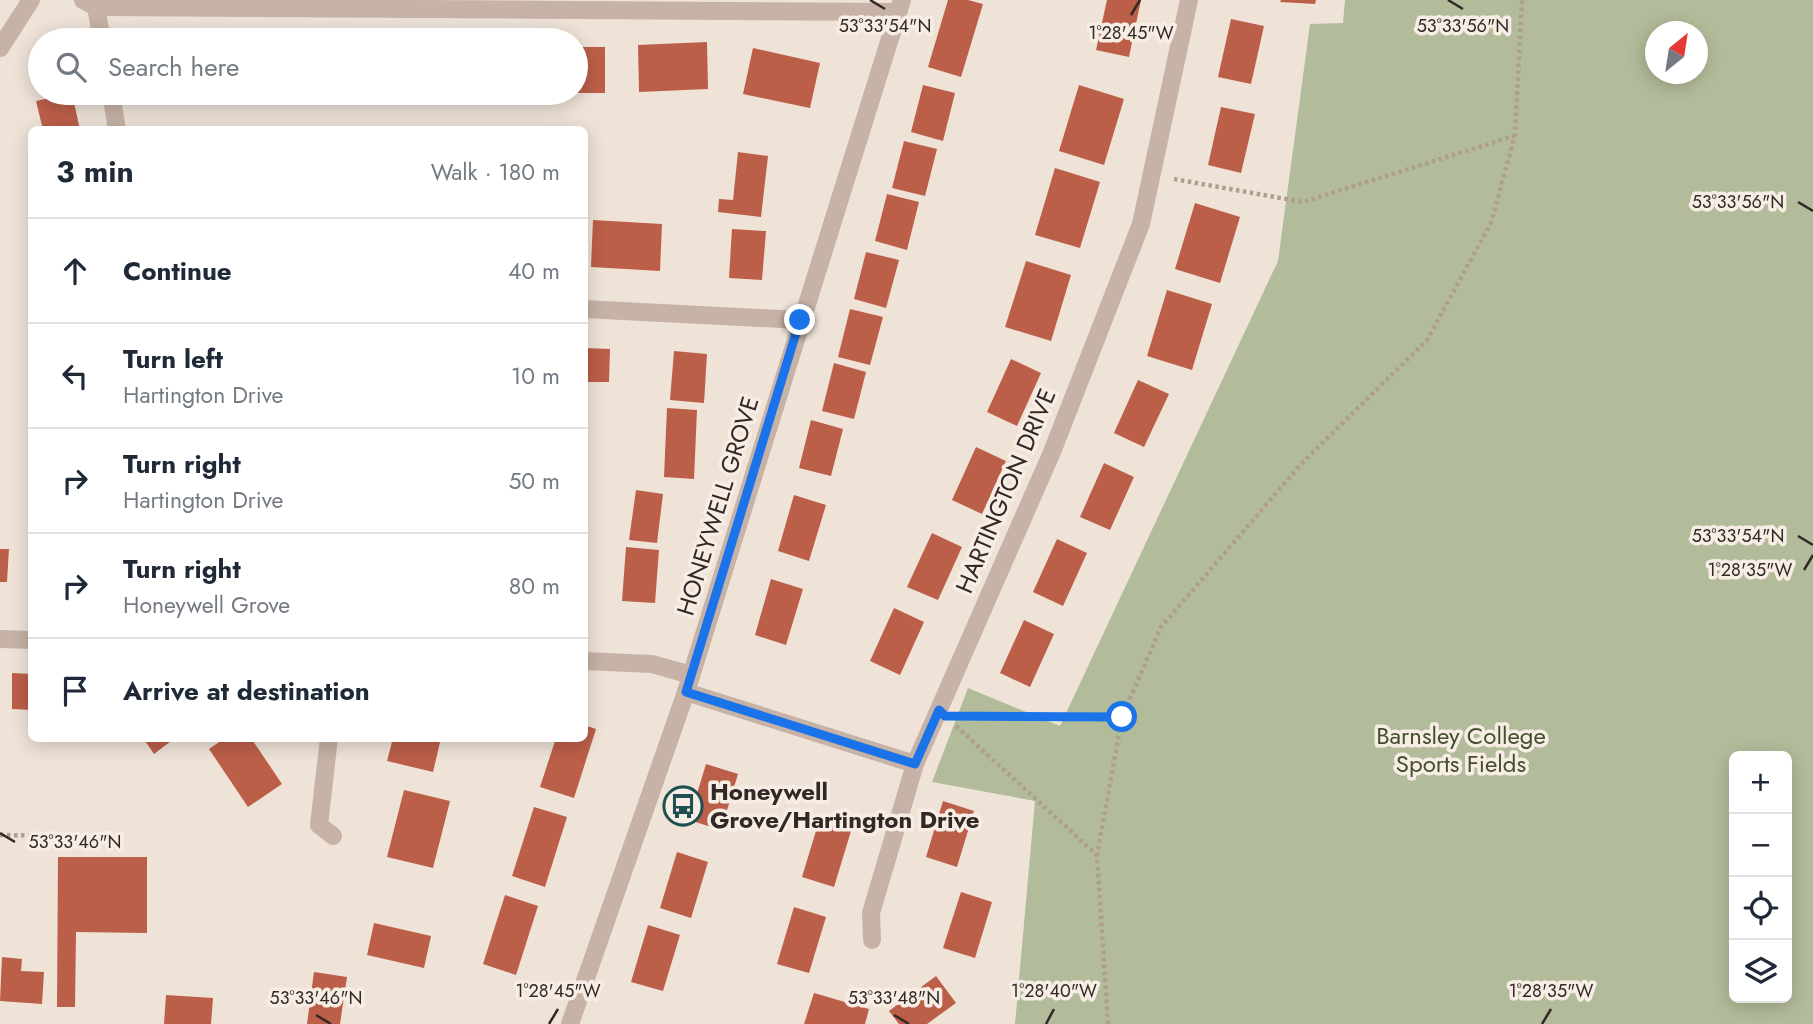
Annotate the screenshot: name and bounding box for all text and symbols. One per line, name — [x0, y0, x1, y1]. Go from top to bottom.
text: 53°33'54"N — [839, 13, 931, 39]
text: 53°33'56"N — [1417, 13, 1509, 39]
text: 1°28'45"W — [1088, 20, 1174, 46]
north arrow — [1645, 21, 1708, 84]
search box — [28, 28, 588, 105]
icon: search — [52, 48, 90, 86]
text: Search here — [108, 48, 240, 86]
text: 3 min — [56, 150, 134, 193]
text: Walk · 180 m — [431, 155, 560, 189]
text: 53°33'56"N — [1692, 189, 1784, 215]
icon: ahead — [56, 252, 94, 290]
text: Continue — [123, 252, 232, 290]
text: 40 m — [508, 254, 560, 288]
route end — [784, 304, 815, 335]
text: Turn left — [123, 340, 223, 378]
icon: left — [56, 357, 94, 395]
text: 10 m — [511, 359, 560, 393]
text: Hartington Drive — [123, 378, 283, 412]
street label: HARTINGTON DRIVE — [947, 383, 1065, 599]
street label: HONEYWELL GROVE — [668, 392, 767, 620]
text: Turn right — [123, 445, 241, 483]
icon: right — [56, 462, 94, 500]
text: 50 m — [508, 464, 560, 498]
text: Hartington Drive — [123, 483, 283, 517]
text: 53°33'54"N — [1692, 523, 1784, 549]
text: Turn right — [123, 550, 241, 588]
text: 1°28'35"W — [1708, 557, 1792, 583]
icon: right — [56, 567, 94, 605]
text: 80 m — [509, 569, 560, 603]
text: Honeywell Grove — [123, 588, 290, 622]
icon: arrive — [56, 672, 94, 710]
text: Arrive at destination — [123, 672, 370, 710]
route start — [1106, 701, 1137, 732]
park label: Barnsley College Sports Fields — [1376, 718, 1546, 781]
map controls — [1729, 751, 1792, 1003]
button: + — [1729, 751, 1792, 814]
place label: Honeywell Grove/Hartington Drive — [710, 774, 980, 837]
bus stop icon: Honeywell Grove/Hartington Drive — [662, 785, 704, 827]
button: − — [1729, 814, 1792, 877]
text: 53°33'46"N — [29, 829, 121, 855]
button: locate — [1729, 877, 1792, 940]
button: layers — [1729, 940, 1792, 1003]
text: 1°28'45"W — [515, 978, 601, 1004]
text: 1°28'40"W — [1011, 978, 1097, 1004]
text: 1°28'35"W — [1509, 978, 1593, 1004]
text: 53°33'46"N — [270, 985, 362, 1011]
text: 53°33'48"N — [848, 985, 940, 1011]

